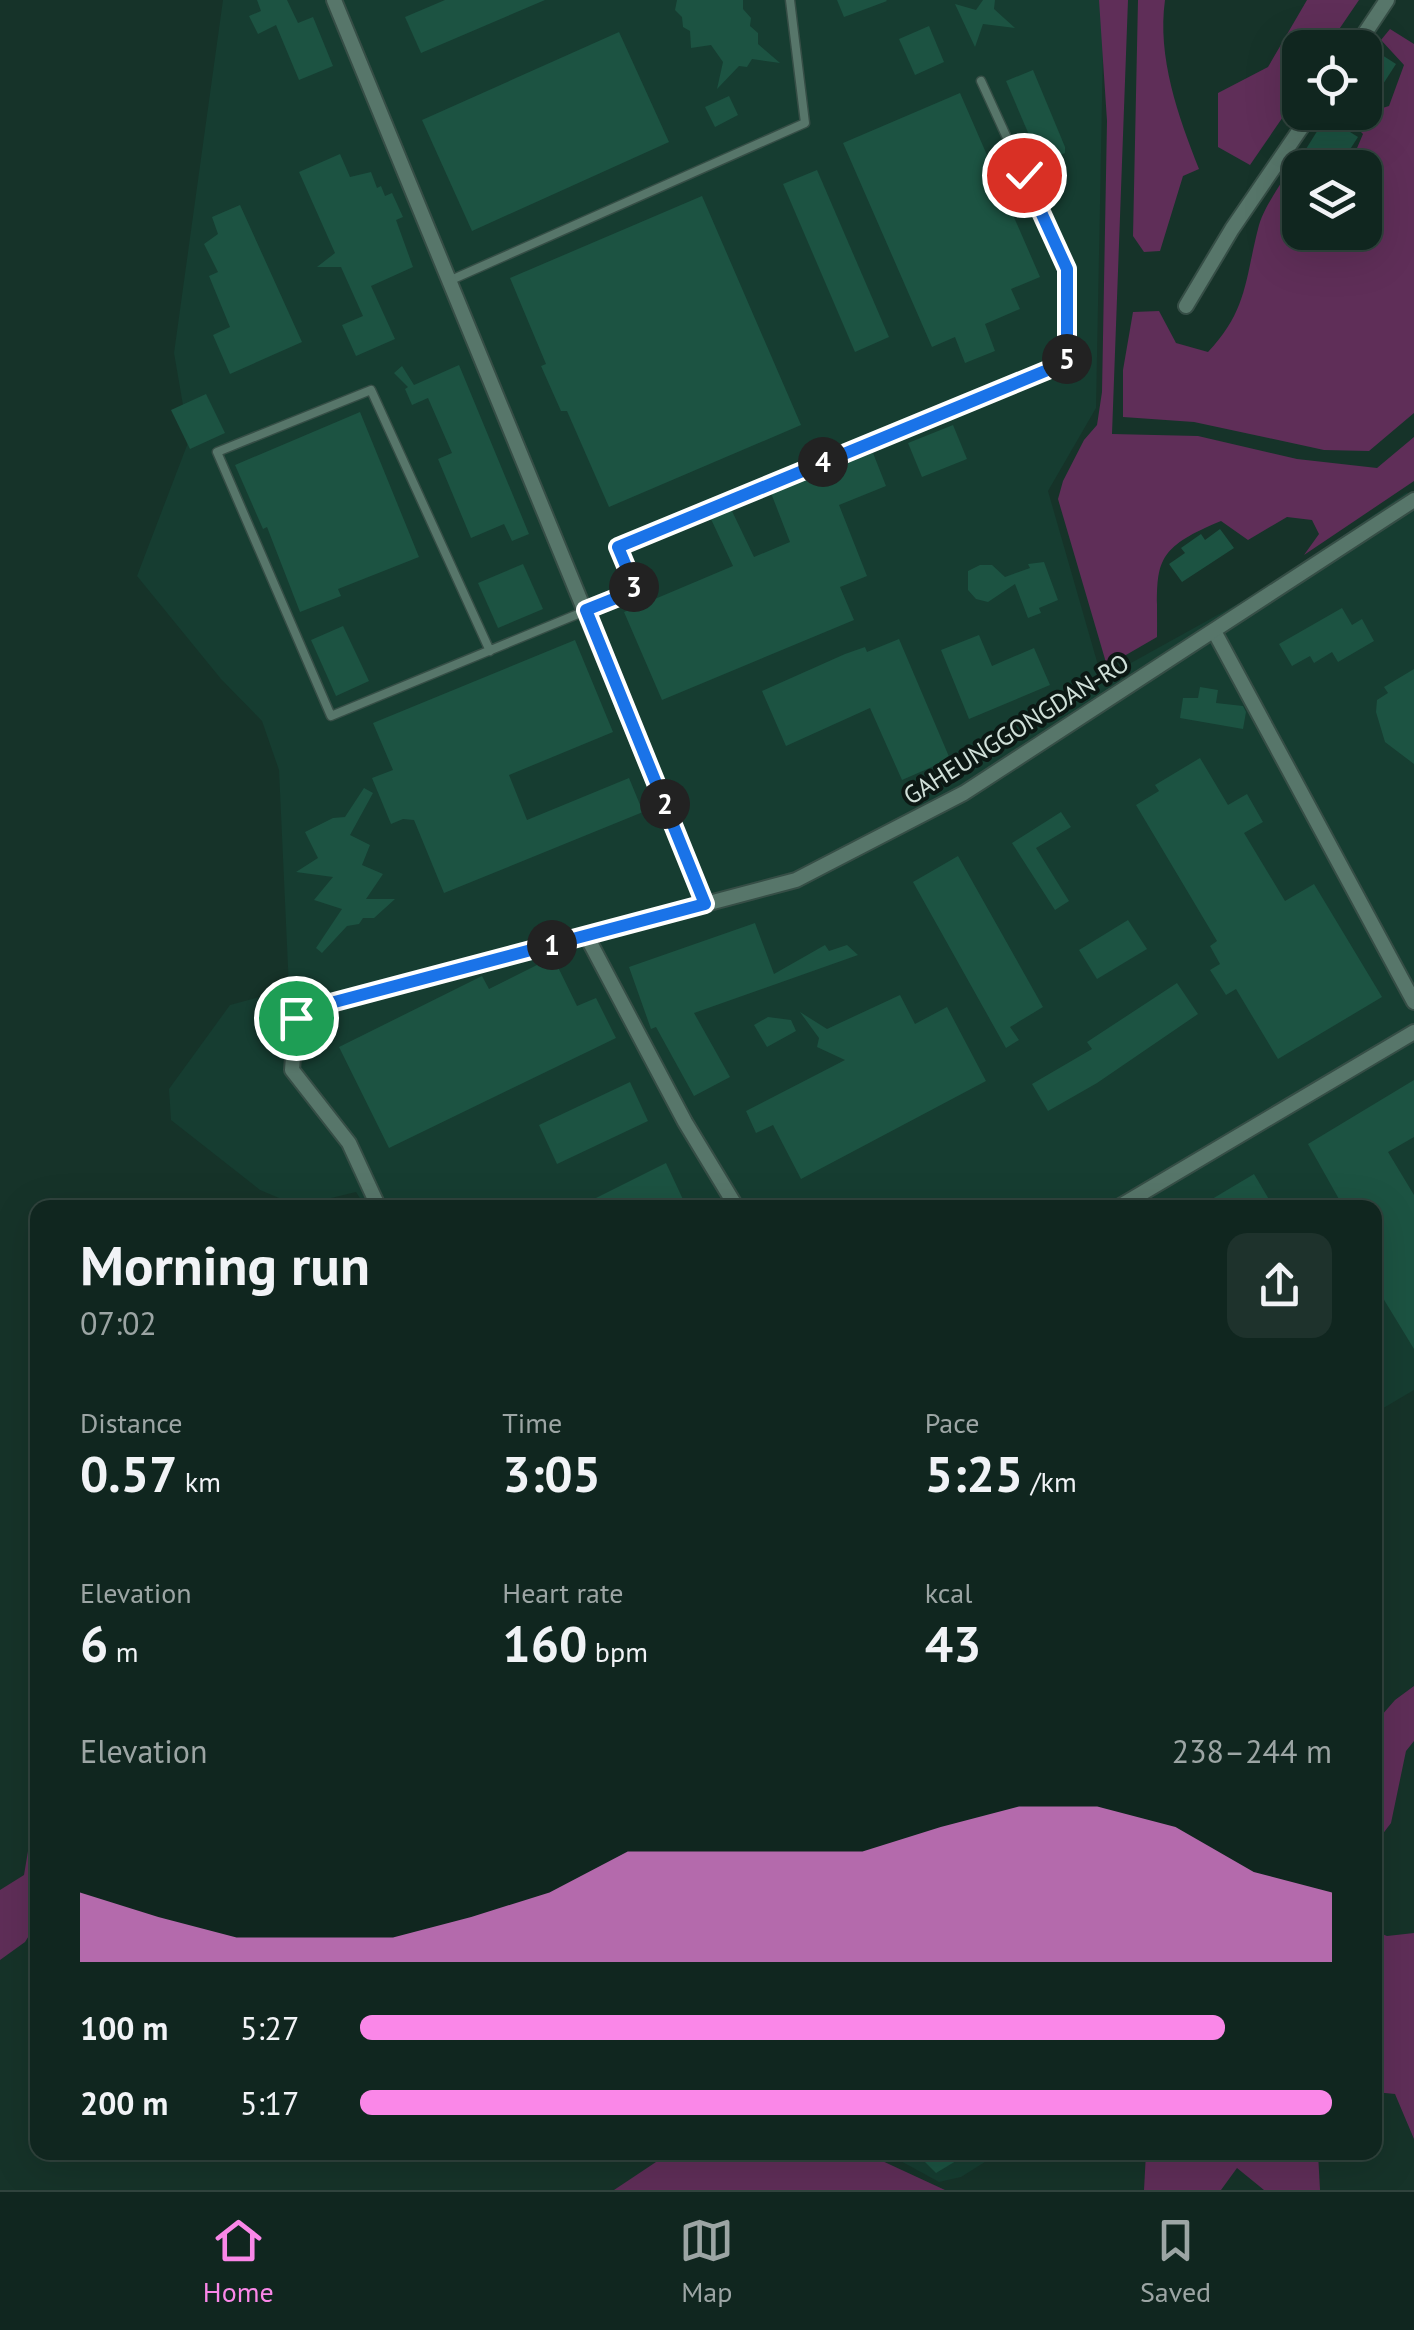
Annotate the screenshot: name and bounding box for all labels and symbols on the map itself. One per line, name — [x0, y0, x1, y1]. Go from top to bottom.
pin — [982, 133, 1067, 218]
pin: 5 — [1042, 334, 1092, 384]
pin: 4 — [798, 437, 848, 487]
pin: 3 — [609, 562, 659, 612]
street label: GAHEUNGGONGDAN-RO — [897, 647, 1135, 811]
pin: 2 — [640, 779, 690, 829]
pin: 1 — [527, 920, 577, 970]
pin — [254, 976, 339, 1061]

